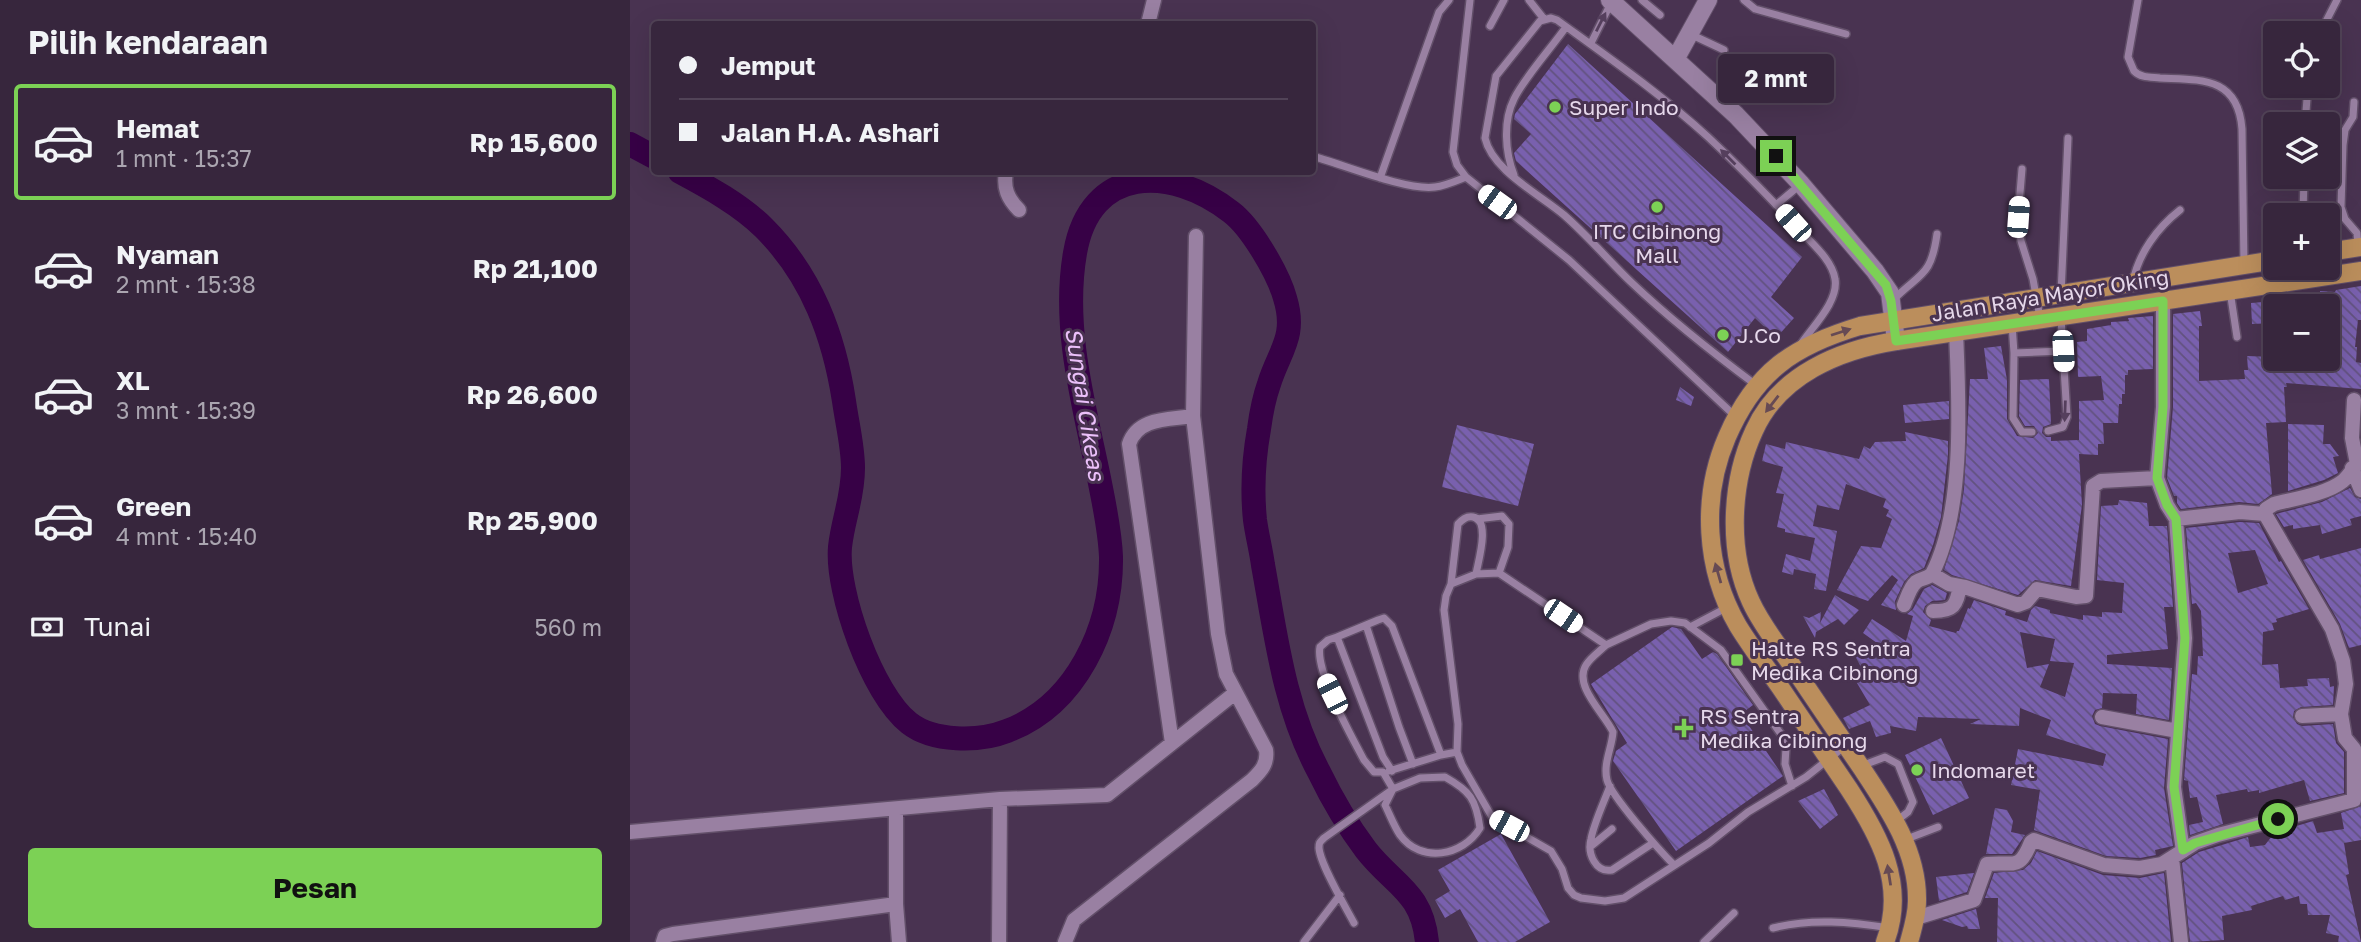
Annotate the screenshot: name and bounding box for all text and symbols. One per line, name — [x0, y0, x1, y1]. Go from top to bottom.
one-way arrow — [1596, 12, 1607, 32]
map controls — [2263, 21, 2340, 371]
button: locate — [2263, 21, 2340, 98]
text: Pilih kendaraan — [28, 23, 268, 61]
text: Jemput — [721, 50, 816, 81]
callout: 2 mnt — [1718, 54, 1834, 104]
text: 2 mnt — [1744, 64, 1808, 92]
place label: Super Indo — [1569, 94, 1679, 120]
marker: Super Indo — [1547, 99, 1563, 115]
icon: car — [32, 111, 95, 174]
button: layers — [2263, 112, 2340, 189]
text: Hemat — [116, 113, 199, 144]
text: Jalan H.A. Ashari — [721, 117, 940, 148]
text: Rp 15,600 — [470, 127, 598, 158]
route end — [1760, 140, 1792, 172]
text: 1 mnt · 15:37 — [116, 144, 252, 172]
one-way arrow — [1719, 148, 1736, 165]
car — [1474, 181, 1521, 223]
car — [2007, 195, 2030, 239]
marker: ITC Cibinong Mall — [1649, 199, 1665, 215]
car — [1772, 200, 1815, 246]
button: + — [2263, 203, 2340, 280]
place label: ITC Cibinong Mall — [1593, 218, 1721, 268]
icon: car — [32, 237, 95, 300]
text: Nyaman — [116, 239, 219, 270]
text: Rp 21,100 — [473, 253, 598, 284]
street label: Jalan Raya Mayor Oking — [1930, 263, 2170, 327]
text: 2 mnt · 15:38 — [116, 270, 256, 298]
button: − — [2263, 294, 2340, 371]
place label: J.Co — [1737, 322, 1781, 348]
water label: Sungai Cikeas — [1060, 325, 1112, 483]
one-way arrow — [1831, 326, 1852, 337]
marker: J.Co — [1715, 327, 1731, 343]
car — [2052, 329, 2075, 373]
icon: car — [32, 363, 95, 426]
text: XL — [116, 365, 150, 396]
text: Rp 26,600 — [466, 379, 598, 410]
one-way arrow — [1765, 394, 1780, 412]
text: 3 mnt · 15:39 — [116, 396, 256, 424]
one-way arrow — [2060, 400, 2071, 422]
icon: car — [32, 489, 95, 552]
text: Green — [116, 491, 191, 522]
text: Rp 25,900 — [467, 505, 598, 536]
text: 4 mnt · 15:40 — [116, 522, 257, 550]
one-way arrow — [1712, 563, 1722, 584]
car — [1540, 596, 1587, 636]
icon: cash — [28, 608, 66, 646]
text: Tunai — [84, 611, 151, 642]
text: 560 m — [534, 613, 602, 641]
place label: Halte RS Sentra Medika Cibinong — [1751, 635, 1918, 685]
marker: Halte RS Sentra Medika Cibinong — [1729, 652, 1745, 668]
car — [1314, 671, 1351, 717]
place label: RS Sentra Medika Cibinong — [1700, 703, 1867, 753]
marker: RS Sentra Medika Cibinong — [1674, 718, 1694, 738]
place label: Indomaret — [1931, 757, 2035, 783]
marker: Indomaret — [1909, 762, 1925, 778]
route start — [2262, 803, 2294, 835]
car — [1486, 807, 1533, 845]
button: Pesan — [28, 848, 602, 928]
one-way arrow — [1883, 864, 1894, 886]

